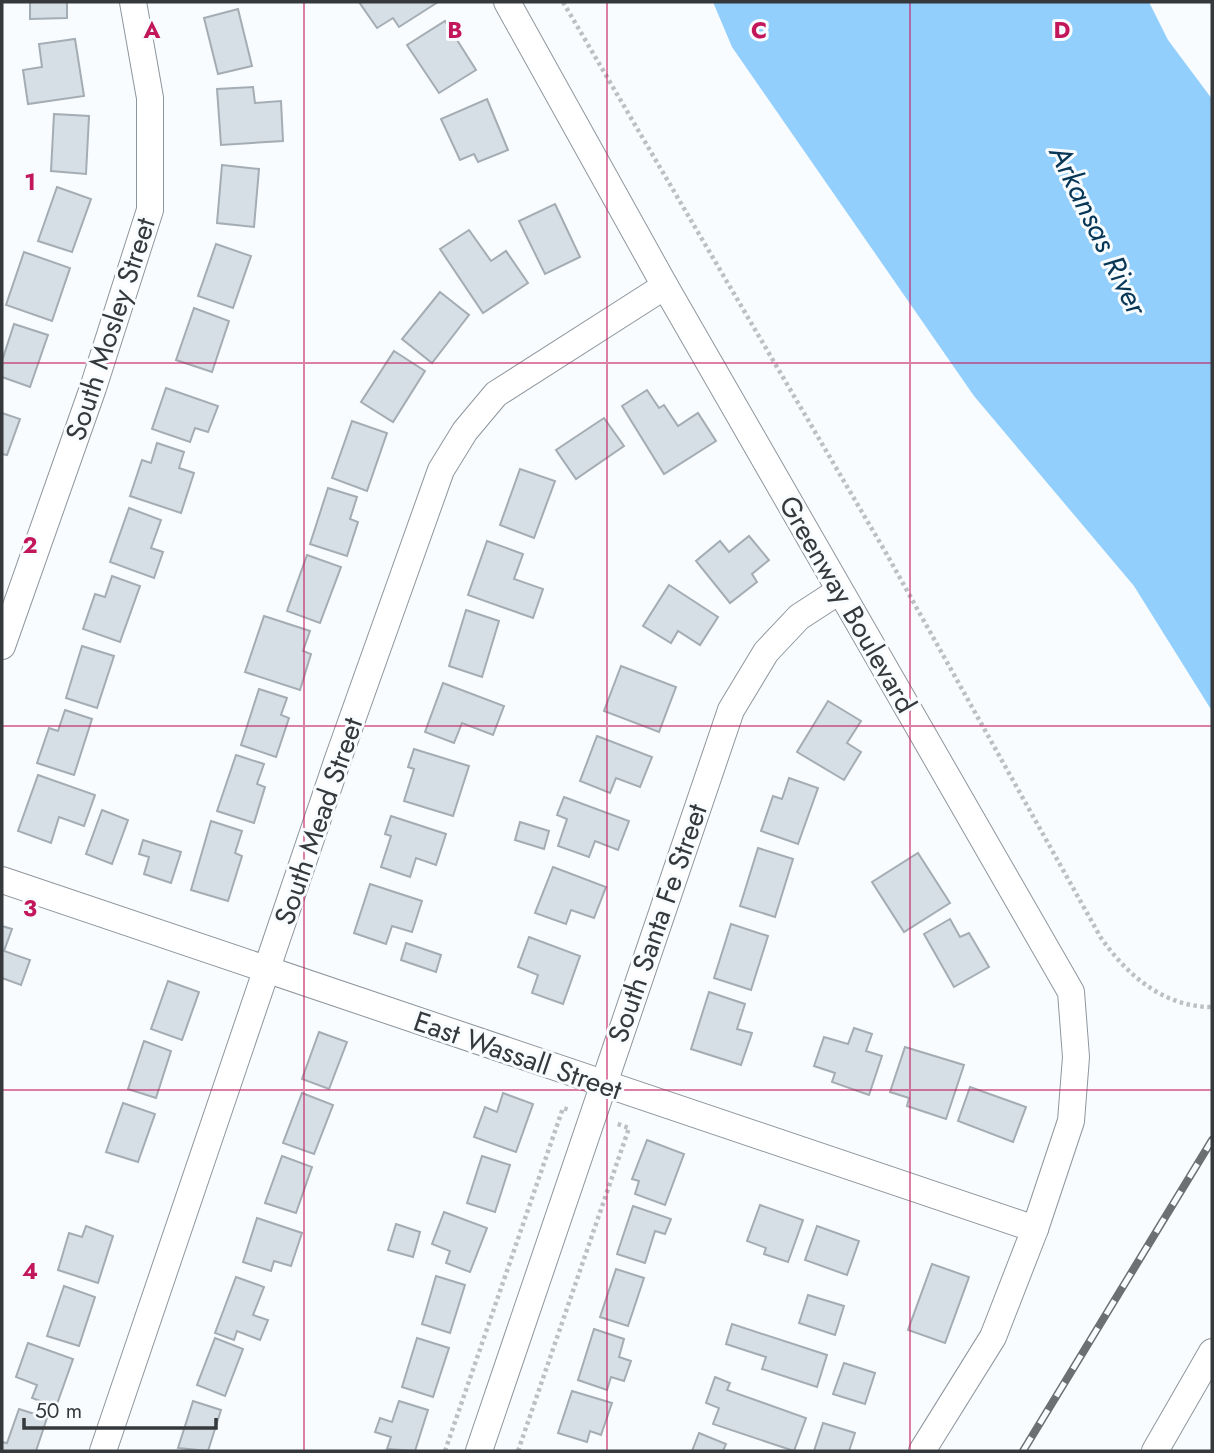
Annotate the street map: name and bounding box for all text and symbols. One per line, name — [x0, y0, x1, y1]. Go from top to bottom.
text: A — [143, 13, 161, 47]
text: B — [447, 13, 463, 47]
text: C — [751, 13, 767, 47]
text: D — [1054, 13, 1071, 47]
water label: Arkansas River — [1038, 137, 1159, 324]
text: 1 — [24, 165, 36, 199]
street label: South Mosley Street — [55, 212, 166, 446]
street label: Greenway Boulevard — [769, 488, 927, 720]
text: 2 — [22, 528, 38, 562]
street label: South Mead Street — [264, 712, 373, 930]
street label: South Santa Fe Street — [597, 798, 718, 1048]
text: 3 — [23, 891, 37, 925]
street label: East Wassall Street — [408, 1001, 628, 1110]
text: 4 — [22, 1254, 38, 1288]
scale bar — [24, 1386, 217, 1430]
text: 50 m — [35, 1396, 82, 1426]

